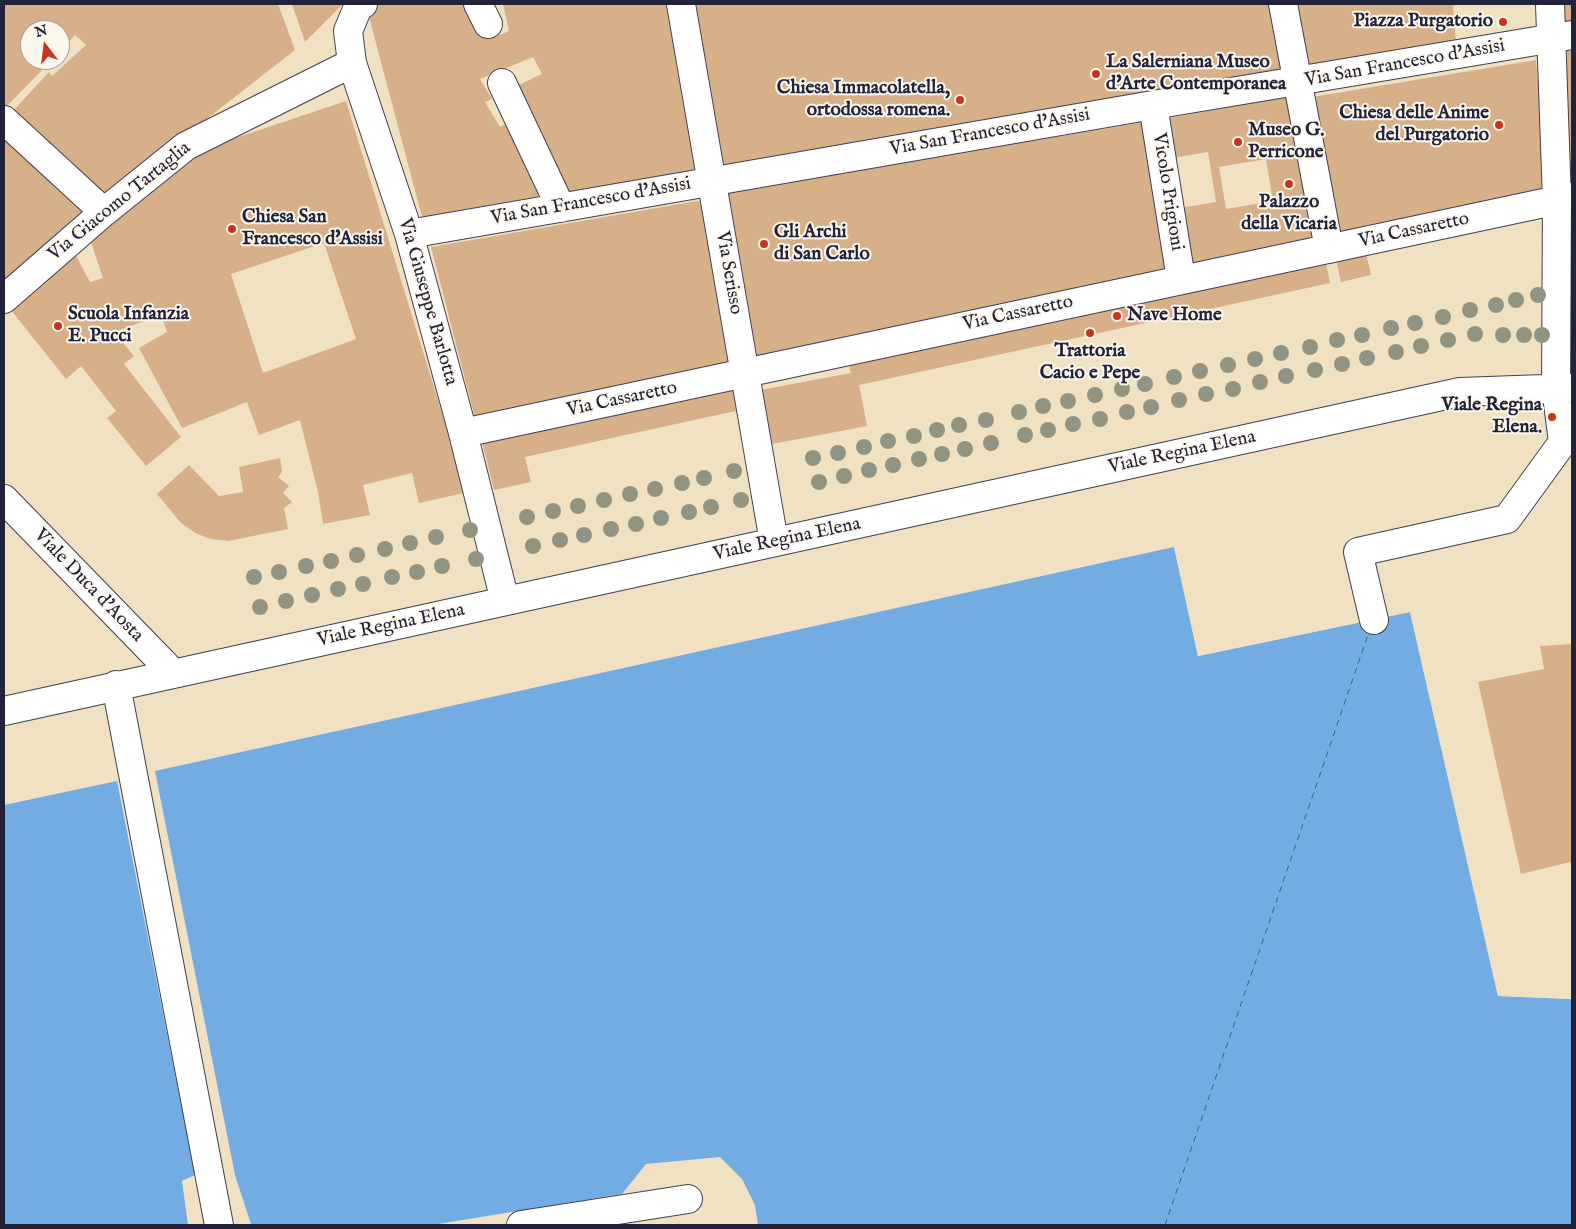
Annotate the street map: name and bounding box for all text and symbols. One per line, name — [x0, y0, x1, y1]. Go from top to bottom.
place label: Piazza Purgatorio — [1354, 11, 1493, 33]
marker: Piazza Purgatorio — [1497, 16, 1509, 28]
north arrow — [20, 20, 70, 70]
text: N — [33, 21, 50, 42]
street label: Via San Francesco d'Assisi — [1303, 35, 1507, 93]
place label: La Salerniana Museo d'Arte Contemporanea — [1106, 52, 1286, 96]
marker: La Salerniana Museo d'Arte Contemporanea — [1090, 68, 1102, 80]
place label: Chiesa Immacolatella, ortodossa romena. — [777, 78, 950, 122]
marker: Chiesa Immacolatella, ortodossa romena. — [954, 94, 966, 106]
place label: Chiesa delle Anime del Purgatorio — [1339, 103, 1489, 147]
street label: Via San Francesco d'Assisi — [888, 104, 1092, 162]
marker: Chiesa delle Anime del Purgatorio — [1493, 119, 1505, 131]
place label: Museo G. Perricone — [1248, 120, 1324, 164]
street label: Vicolo Prigioni — [1146, 131, 1188, 253]
marker: Museo G. Perricone — [1232, 136, 1244, 148]
street label: Via Giacomo Tartaglia — [44, 138, 196, 266]
street label: Via San Francesco d'Assisi — [489, 173, 693, 231]
marker: Palazzo della Vicaria — [1283, 178, 1295, 190]
place label: Palazzo della Vicaria — [1241, 192, 1337, 236]
place label: Chiesa San Francesco d'Assisi — [242, 207, 383, 251]
street label: Via Cassaretto — [1357, 208, 1471, 254]
street label: Via Giuseppe Barlotta — [392, 216, 462, 388]
place label: Gli Archi di San Carlo — [774, 222, 870, 266]
marker: Chiesa San Francesco d'Assisi — [226, 223, 238, 235]
street label: Via Serisso — [709, 230, 747, 316]
marker: Gli Archi di San Carlo — [758, 238, 770, 250]
street label: Via Cassaretto — [961, 291, 1075, 337]
place label: Scuola Infanzia E. Pucci — [68, 304, 189, 348]
place label: Nave Home — [1127, 305, 1222, 327]
marker: Nave Home — [1111, 310, 1123, 322]
marker: Scuola Infanzia E. Pucci — [52, 320, 64, 332]
marker: Trattoria Cacio e Pepe — [1084, 327, 1096, 339]
place label: Trattoria Cacio e Pepe — [1040, 341, 1140, 385]
street label: Via Cassaretto — [565, 377, 679, 423]
place label: Viale Regina Elena. — [1441, 395, 1542, 439]
marker: Viale Regina Elena. — [1546, 411, 1558, 423]
street label: Viale Regina Elena — [1106, 426, 1258, 480]
street label: Viale Regina Elena — [711, 513, 863, 567]
street label: Viale Duca d'Aosta — [28, 525, 148, 647]
street label: Viale Regina Elena — [315, 599, 467, 653]

